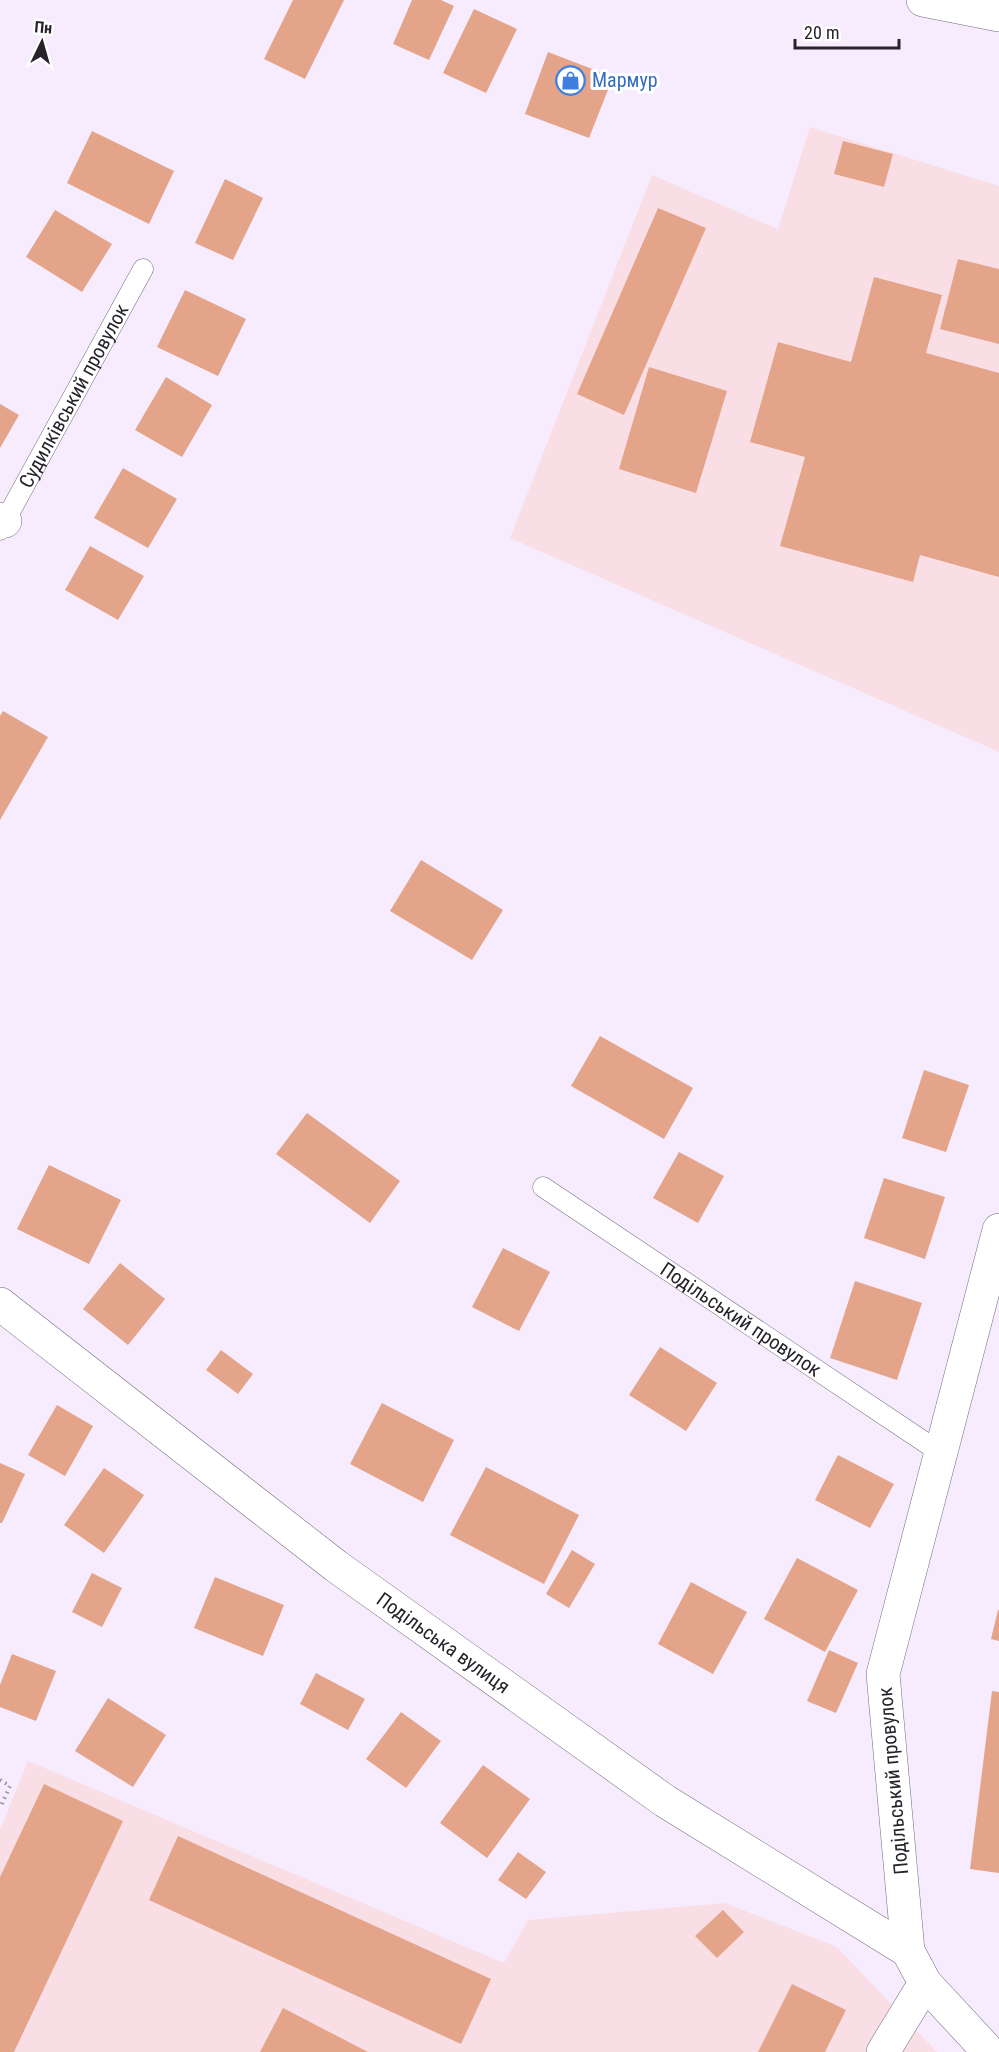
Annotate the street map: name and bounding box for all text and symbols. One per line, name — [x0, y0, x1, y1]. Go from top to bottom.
north arrow — [12, 12, 72, 72]
scale bar — [795, 12, 898, 50]
text: Пн — [34, 17, 53, 38]
text: 20 m — [804, 22, 839, 43]
shop icon: Мармур — [555, 64, 587, 96]
place label: Мармур — [592, 68, 658, 92]
street label: Судилківський провулок — [14, 299, 134, 492]
street label: Подільський провулок — [656, 1257, 826, 1382]
street label: Подільська вулиця — [372, 1587, 515, 1698]
street label: Подільський провулок — [873, 1686, 913, 1876]

